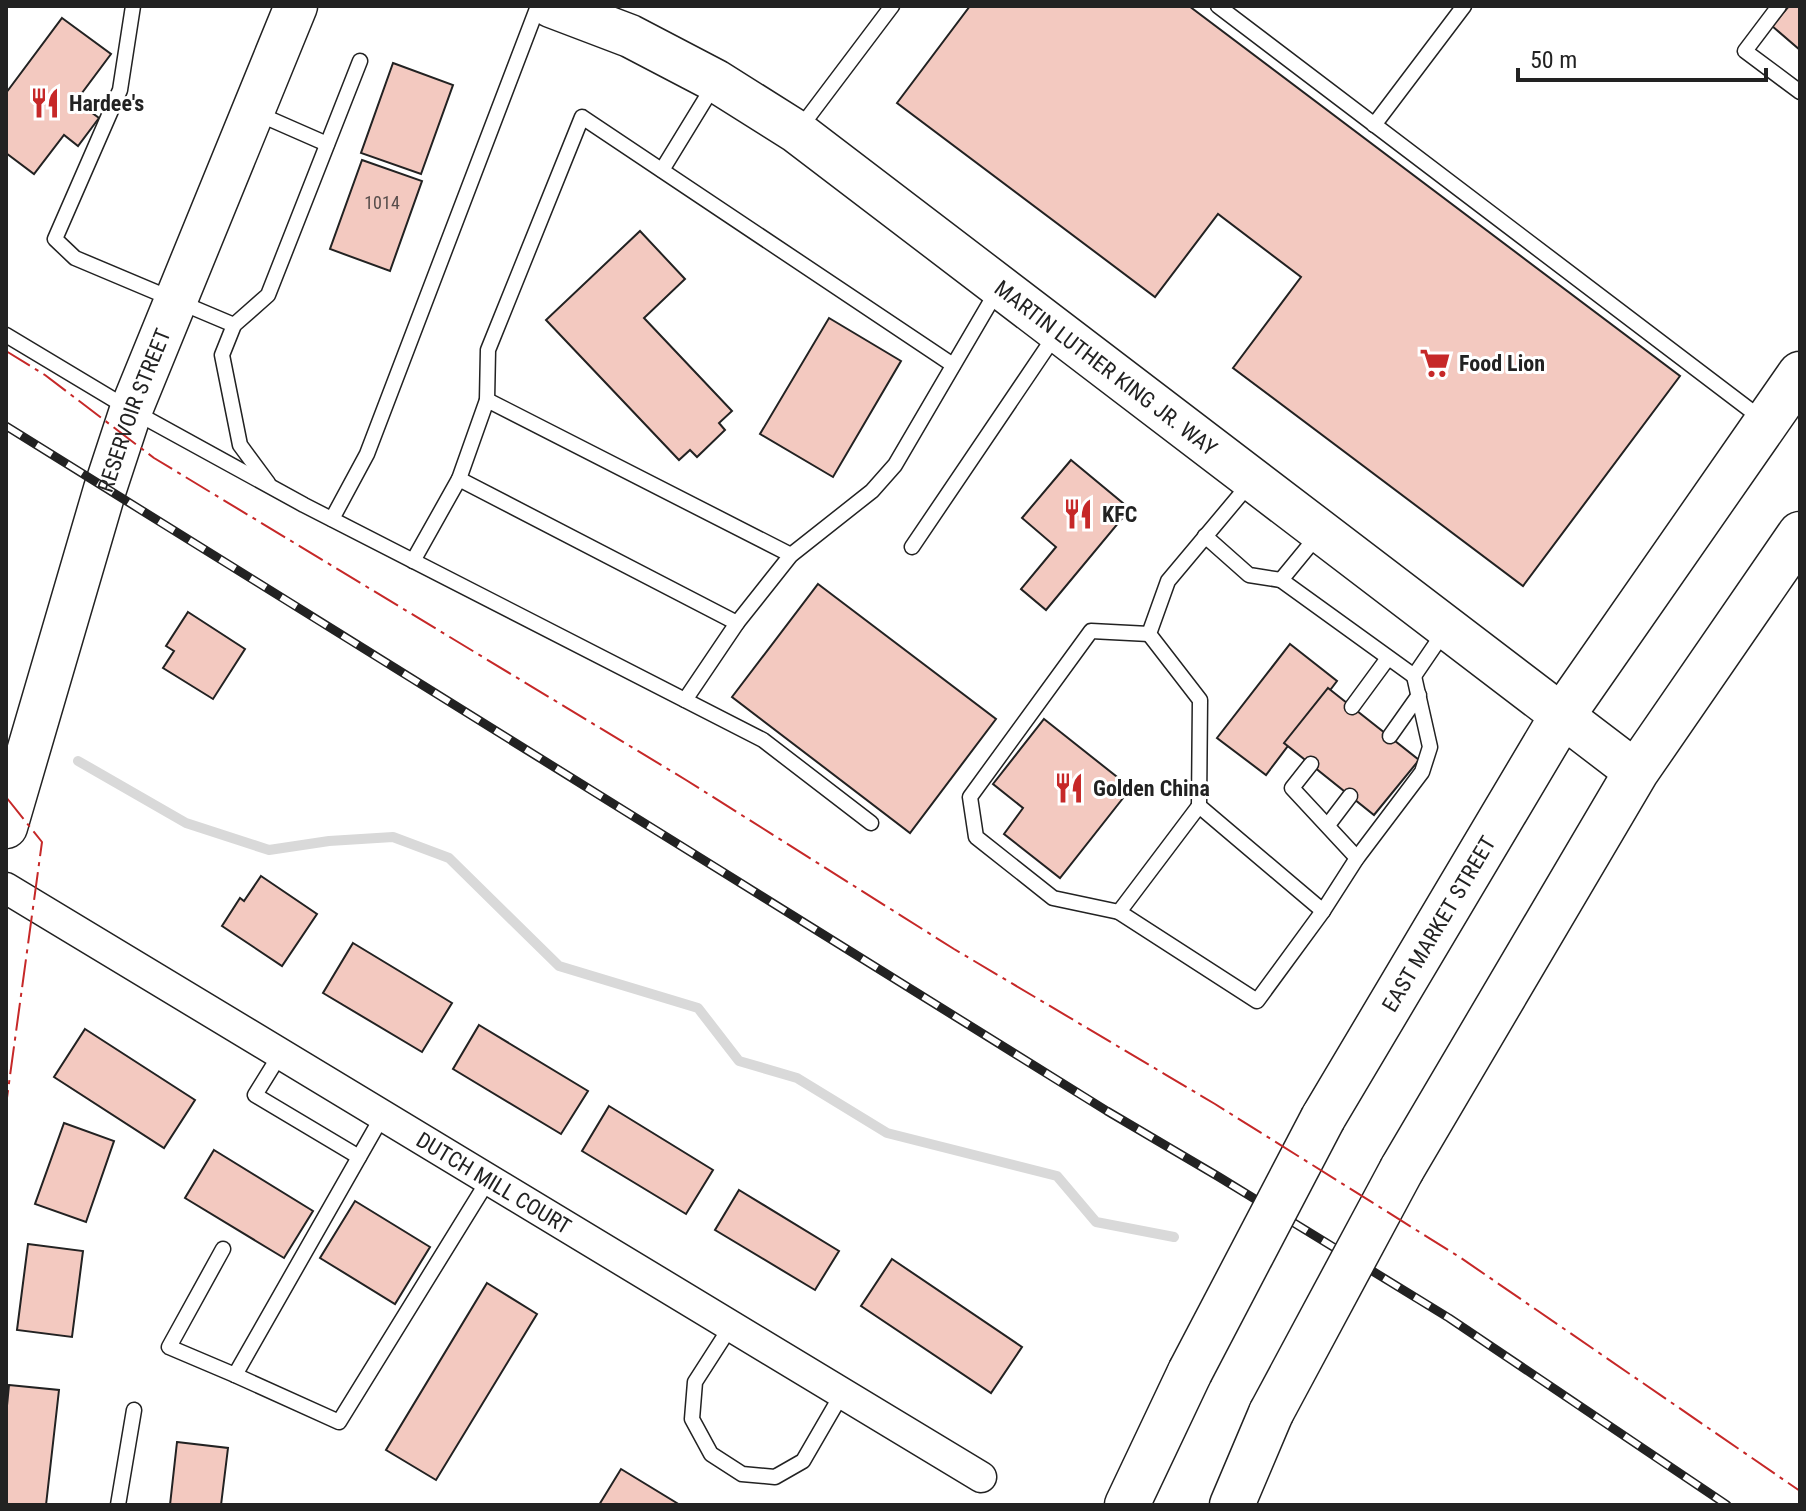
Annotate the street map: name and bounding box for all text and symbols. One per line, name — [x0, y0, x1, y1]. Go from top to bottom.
scale bar — [1518, 32, 1766, 82]
text: 50 m — [1530, 46, 1577, 74]
restaurant icon: Hardee's — [28, 86, 62, 120]
place label: Hardee's — [69, 91, 144, 116]
house number: 1014 — [364, 192, 400, 213]
street label: MARTIN LUTHER KING JR. WAY — [990, 275, 1222, 461]
street label: RESERVOIR STREET — [93, 325, 176, 495]
supermarket icon: Food Lion — [1418, 346, 1452, 380]
place label: Food Lion — [1459, 351, 1545, 376]
restaurant icon: KFC — [1061, 497, 1095, 531]
place label: KFC — [1102, 502, 1137, 527]
restaurant icon: Golden China — [1052, 771, 1086, 805]
place label: Golden China — [1093, 776, 1210, 801]
street label: EAST MARKET STREET — [1377, 832, 1501, 1016]
street label: DUTCH MILL COURT — [412, 1127, 575, 1239]

